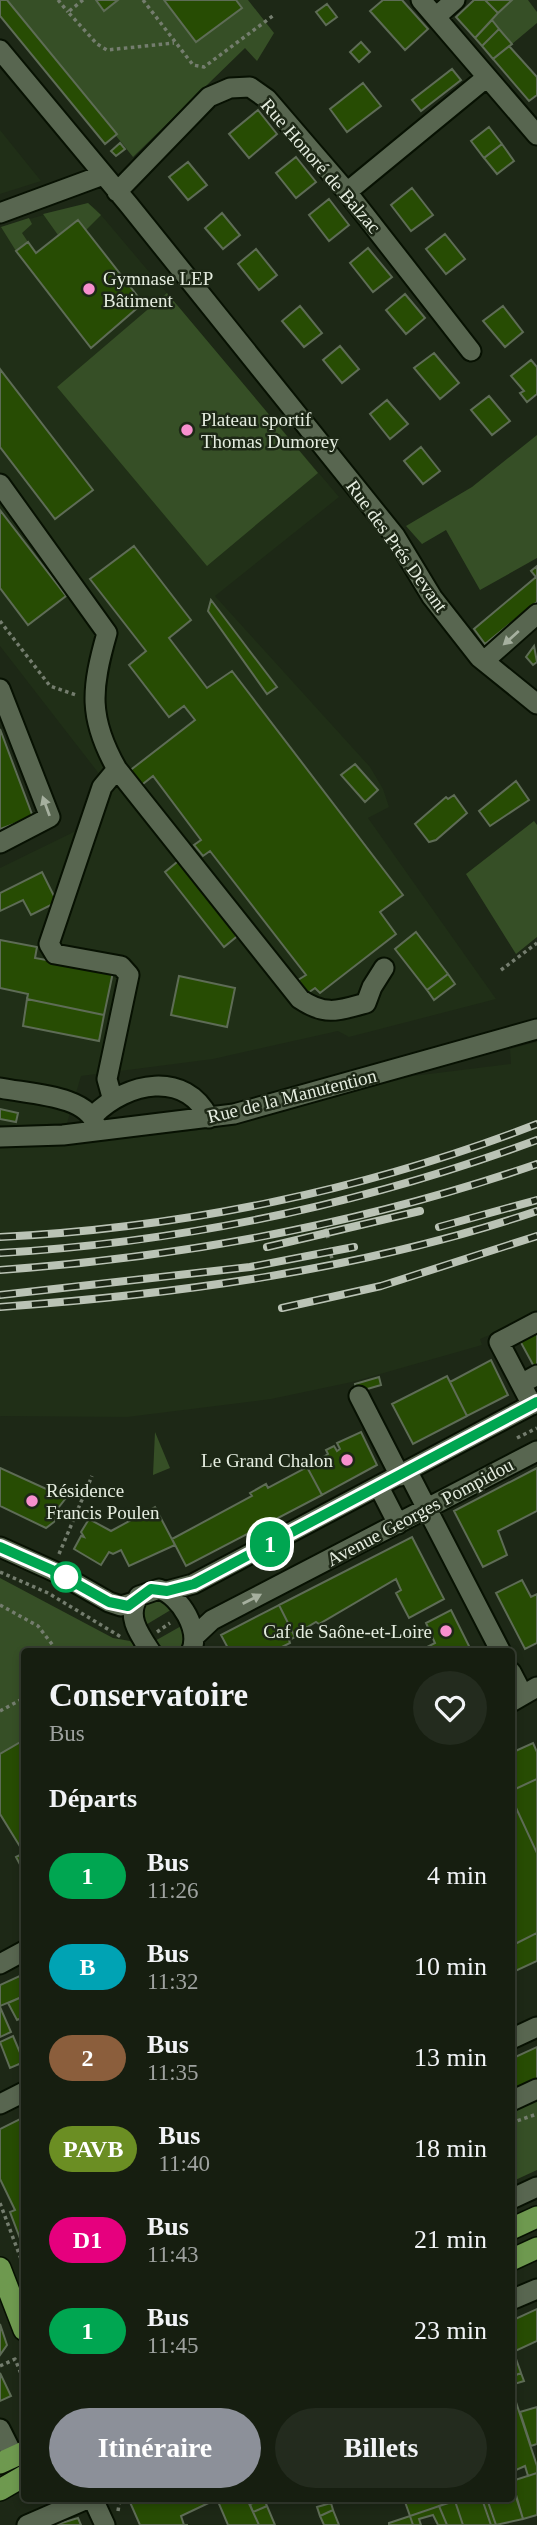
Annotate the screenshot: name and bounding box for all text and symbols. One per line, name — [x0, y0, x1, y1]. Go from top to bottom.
street label: Rue Honoré de Balzac — [257, 94, 385, 238]
place label: Gymnase LEP Bâtiment — [103, 268, 213, 311]
marker: Gymnase LEP Bâtiment — [81, 281, 97, 297]
place label: Plateau sportif Thomas Dumorey — [201, 409, 339, 452]
marker: Plateau sportif Thomas Dumorey — [179, 422, 195, 438]
street label: Rue des Prés Devant — [342, 476, 452, 617]
one-way arrow — [503, 629, 520, 645]
one-way arrow — [40, 796, 51, 817]
street label: Rue de la Manutention — [205, 1065, 379, 1127]
place label: Le Grand Chalon — [201, 1450, 333, 1471]
marker: Le Grand Chalon — [339, 1452, 355, 1468]
street label: Avenue Georges Pompidou — [323, 1454, 517, 1570]
place label: Résidence Francis Poulen — [46, 1480, 160, 1523]
marker: Résidence Francis Poulen — [24, 1493, 40, 1509]
line badge: 1 — [247, 1521, 293, 1567]
text: 1 — [264, 1531, 276, 1557]
unlabelled marker — [51, 1562, 81, 1592]
one-way arrow — [242, 1594, 262, 1605]
place label: Caf de Saône-et-Loire — [263, 1621, 432, 1642]
marker: Caf de Saône-et-Loire — [438, 1623, 454, 1639]
button: heart — [413, 1671, 487, 1745]
text: Conservatoire — [49, 1677, 248, 1713]
text: Bus — [49, 1721, 85, 1746]
text: Départs — [49, 1784, 137, 1813]
text: Bus — [147, 1848, 189, 1877]
text: 4 min — [427, 1861, 487, 1890]
text: 1 — [82, 1863, 94, 1889]
text: 11:26 — [147, 1878, 199, 1903]
text: Bus — [147, 1939, 189, 1968]
text: 10 min — [414, 1952, 487, 1981]
text: B — [79, 1954, 96, 1980]
text: 11:32 — [147, 1969, 199, 1994]
text: Bus — [147, 2030, 189, 2059]
text: 13 min — [414, 2043, 487, 2072]
text: 2 — [82, 2045, 94, 2071]
text: 11:35 — [147, 2060, 199, 2085]
text: Bus — [158, 2121, 200, 2150]
text: 18 min — [414, 2134, 487, 2163]
text: PAVB — [63, 2136, 123, 2162]
text: 11:40 — [158, 2151, 210, 2176]
text: Bus — [147, 2212, 189, 2241]
text: 21 min — [414, 2225, 487, 2254]
text: D1 — [73, 2227, 102, 2253]
text: 11:43 — [147, 2242, 199, 2267]
text: Bus — [147, 2303, 189, 2332]
text: 23 min — [414, 2316, 487, 2345]
text: 1 — [82, 2318, 94, 2344]
text: 11:45 — [147, 2333, 199, 2358]
button: Itinéraire — [49, 2408, 261, 2488]
button: Billets — [275, 2408, 487, 2488]

